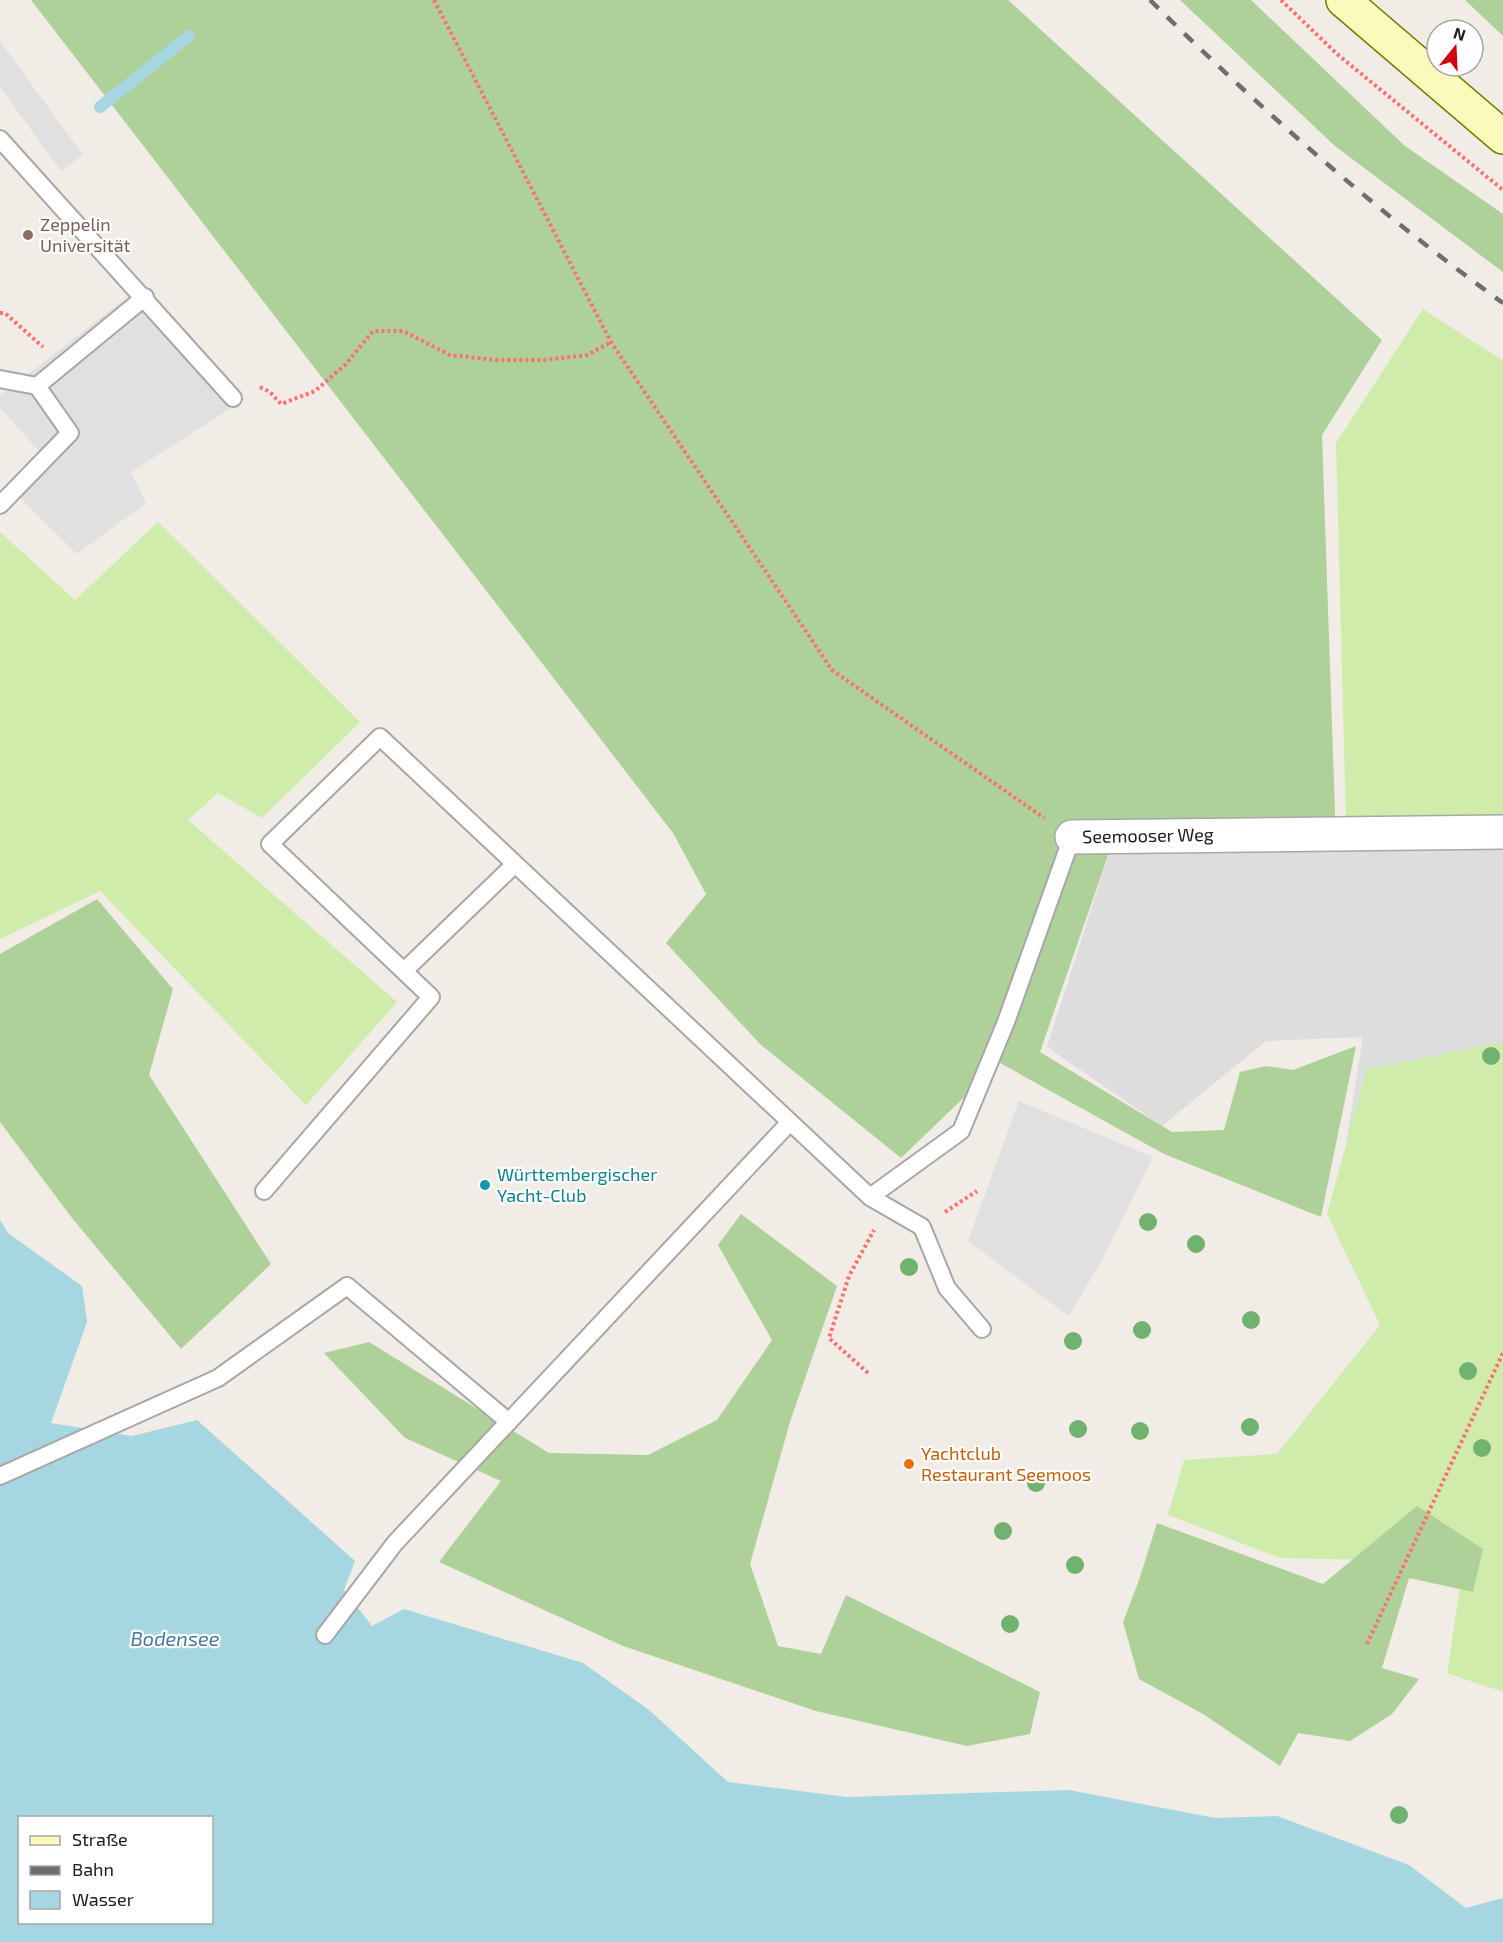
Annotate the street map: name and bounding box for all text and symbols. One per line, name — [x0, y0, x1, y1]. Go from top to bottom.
north arrow — [1425, 18, 1485, 78]
text: N — [1451, 22, 1468, 44]
place label: Zeppelin Universität — [40, 213, 131, 256]
marker: Zeppelin Universität — [21, 228, 35, 242]
street label: Seemooser Weg — [1082, 823, 1214, 847]
place label: Württembergischer Yacht-Club — [497, 1163, 657, 1206]
marker: Württembergischer Yacht-Club — [478, 1178, 492, 1192]
place label: Yachtclub Restaurant Seemoos — [921, 1442, 1091, 1485]
marker: Yachtclub Restaurant Seemoos — [902, 1457, 916, 1471]
water label: Bodensee — [131, 1626, 220, 1650]
legend — [18, 1816, 213, 1924]
text: Straße — [72, 1828, 128, 1850]
text: Bahn — [72, 1858, 114, 1880]
text: Wasser — [72, 1888, 134, 1910]

